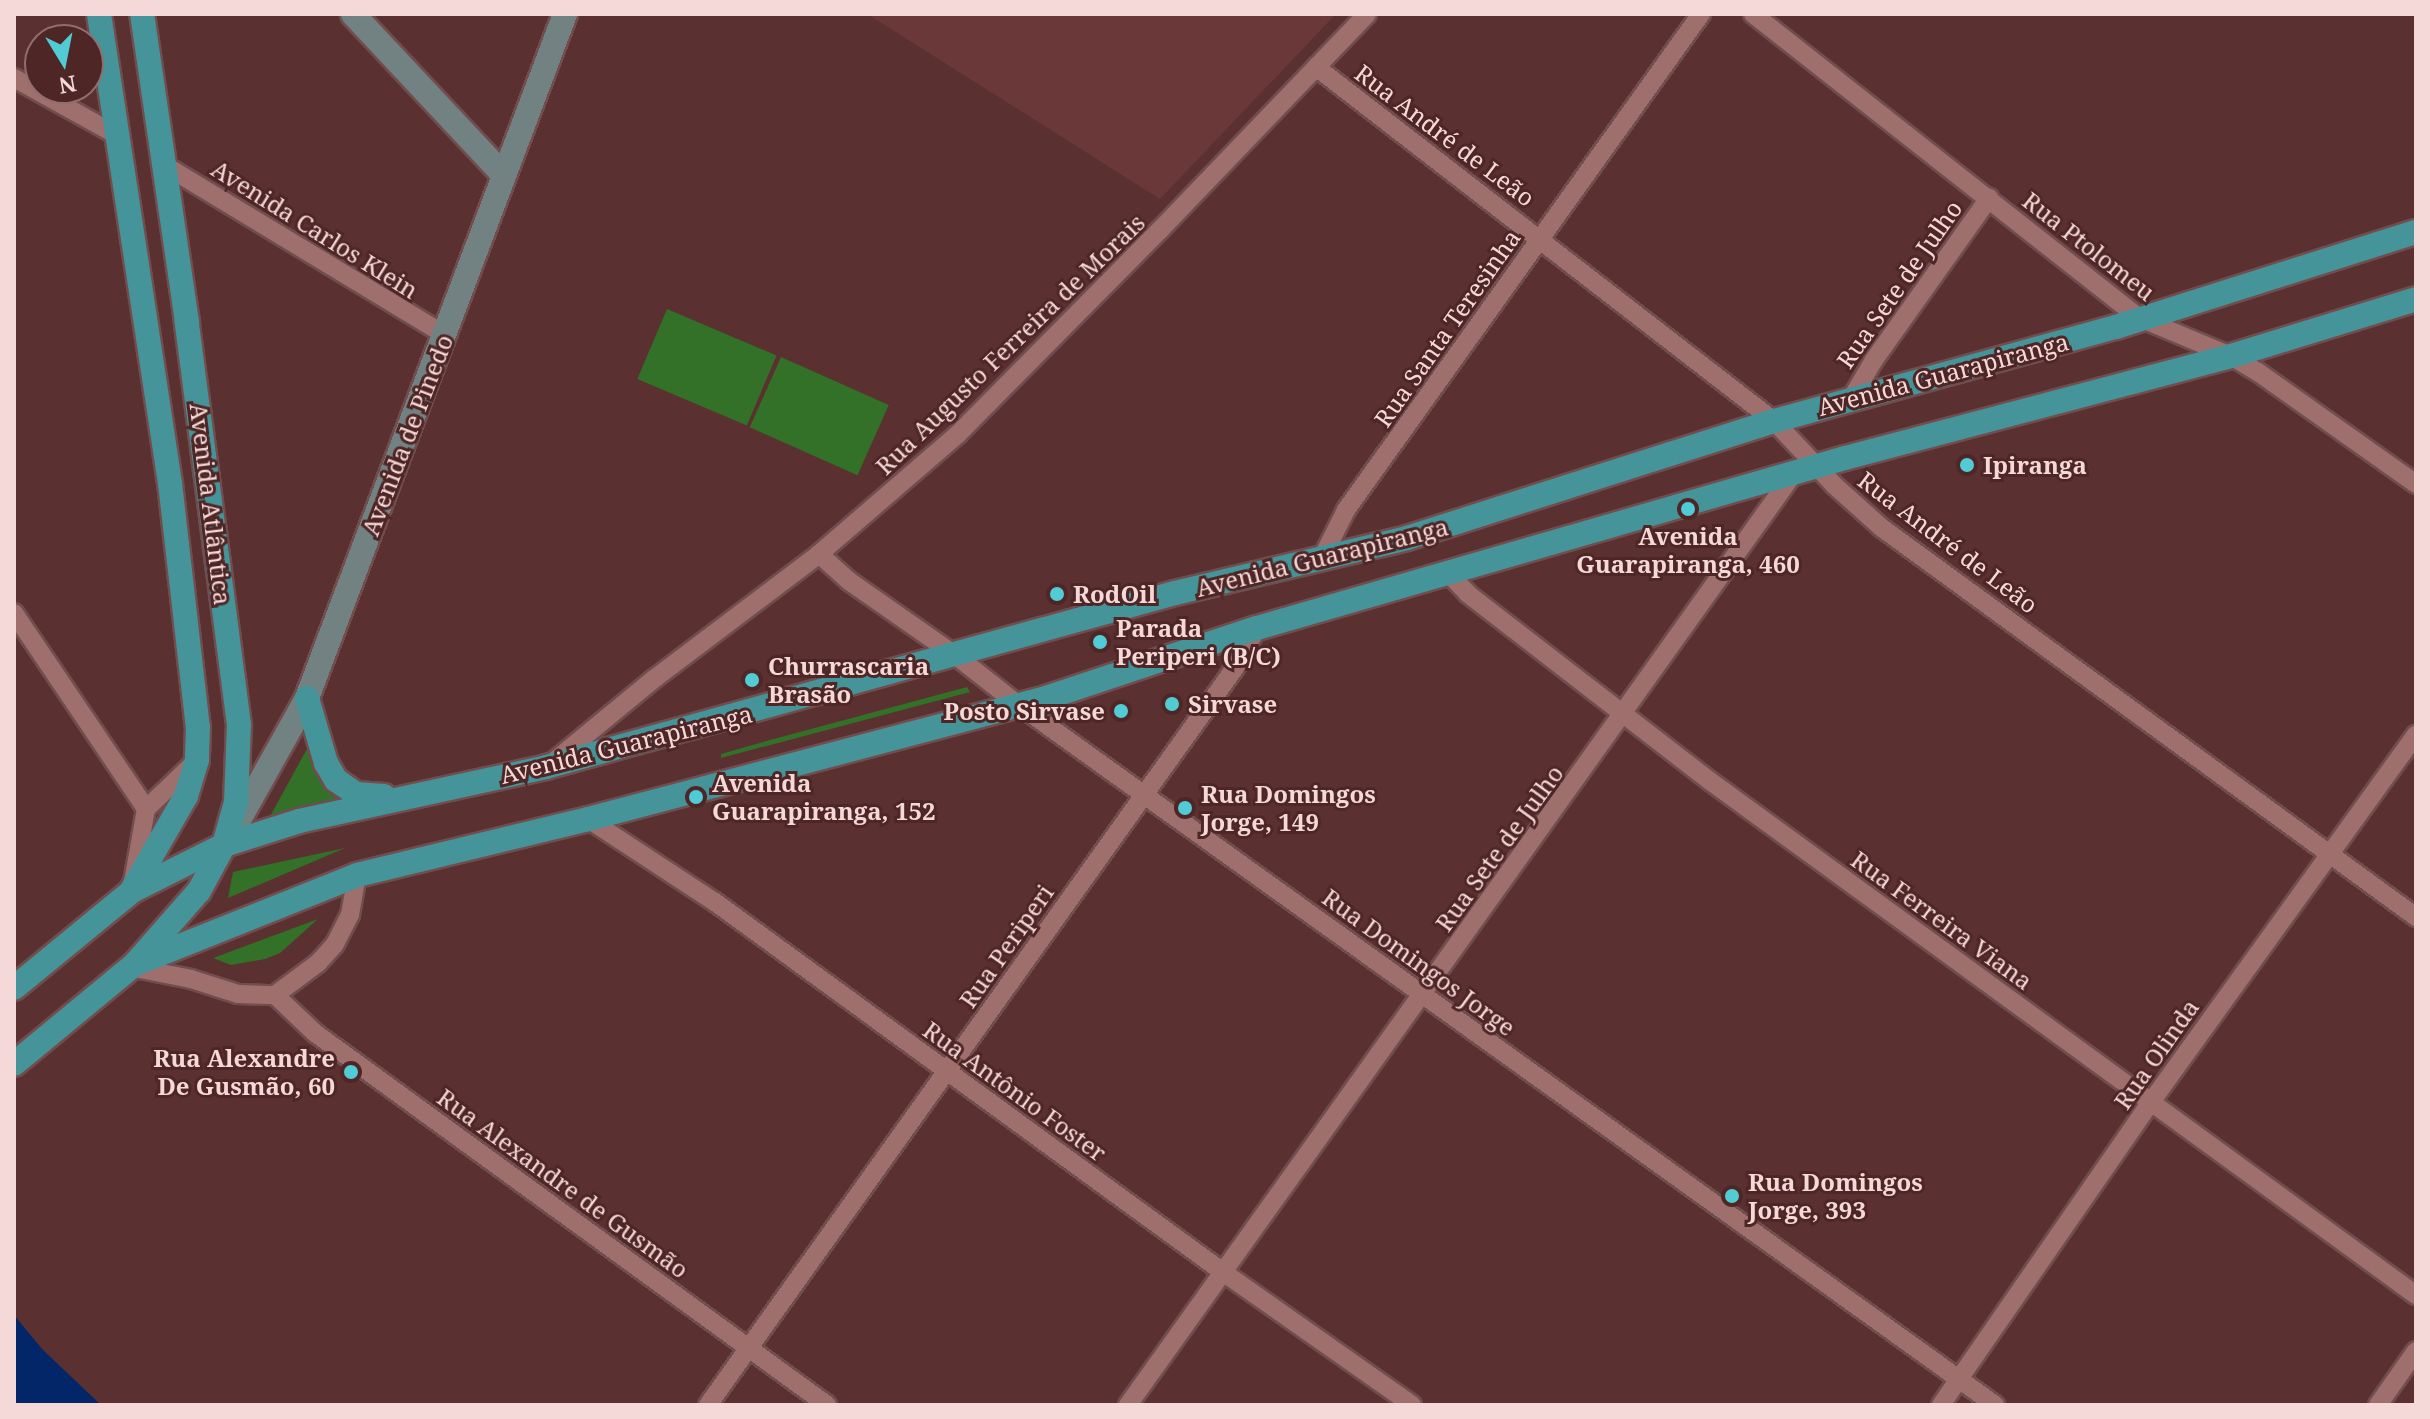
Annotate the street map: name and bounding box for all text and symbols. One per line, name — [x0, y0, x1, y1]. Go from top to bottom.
north arrow — [24, 24, 104, 104]
street label: Rua André de Leão — [1350, 58, 1540, 212]
text: N — [57, 69, 79, 102]
street label: Avenida Carlos Klein — [206, 154, 424, 304]
street label: Rua Ptolomeu — [2017, 186, 2161, 306]
street label: Rua Sete de Julho — [1830, 195, 1968, 373]
street label: Rua Augusto Ferreira de Morais — [870, 208, 1150, 480]
street label: Rua Santa Teresinha — [1368, 224, 1526, 432]
street label: Avenida Guarapiranga — [1814, 327, 2072, 421]
street label: Avenida de Pinedo — [355, 331, 459, 539]
street label: Avenida Atlântica — [184, 401, 238, 607]
place label: Ipiranga — [1983, 451, 2087, 479]
marker: Ipiranga — [1958, 456, 1976, 474]
street label: Rua André de Leão — [1853, 465, 2043, 619]
marker: Avenida Guarapiranga, 460 — [1679, 500, 1697, 518]
street label: Avenida Guarapiranga — [1193, 512, 1451, 602]
place label: Avenida Guarapiranga, 460 — [1576, 522, 1800, 578]
place label: RodOil — [1073, 580, 1156, 608]
marker: RodOil — [1048, 585, 1066, 603]
place label: Parada Periperi (B/C) — [1116, 614, 1281, 670]
marker: Parada Periperi (B/C) — [1091, 633, 1109, 651]
place label: Churrascaria Brasão — [768, 652, 929, 708]
marker: Churrascaria Brasão — [743, 671, 761, 689]
place label: Sirvase — [1188, 690, 1277, 718]
marker: Sirvase — [1163, 695, 1181, 713]
place label: Posto Sirvase — [944, 697, 1105, 725]
street label: Avenida Guarapiranga — [497, 699, 755, 789]
marker: Posto Sirvase — [1112, 702, 1130, 720]
street label: Rua Sete de Julho — [1429, 759, 1569, 937]
place label: Avenida Guarapiranga, 152 — [712, 769, 936, 825]
place label: Rua Domingos Jorge, 149 — [1201, 780, 1376, 836]
marker: Avenida Guarapiranga, 152 — [687, 788, 705, 806]
marker: Rua Domingos Jorge, 149 — [1176, 799, 1194, 817]
street label: Rua Ferreira Viana — [1846, 845, 2038, 995]
street label: Rua Periperi — [953, 879, 1059, 1013]
street label: Rua Domingos Jorge — [1317, 882, 1521, 1042]
street label: Rua Olinda — [2108, 994, 2204, 1114]
street label: Rua Antônio Foster — [918, 1015, 1112, 1167]
place label: Rua Alexandre De Gusmão, 60 — [153, 1044, 335, 1100]
marker: Rua Alexandre De Gusmão, 60 — [342, 1063, 360, 1081]
street label: Rua Alexandre de Gusmão — [432, 1082, 694, 1284]
place label: Rua Domingos Jorge, 393 — [1748, 1168, 1923, 1224]
marker: Rua Domingos Jorge, 393 — [1723, 1187, 1741, 1205]

